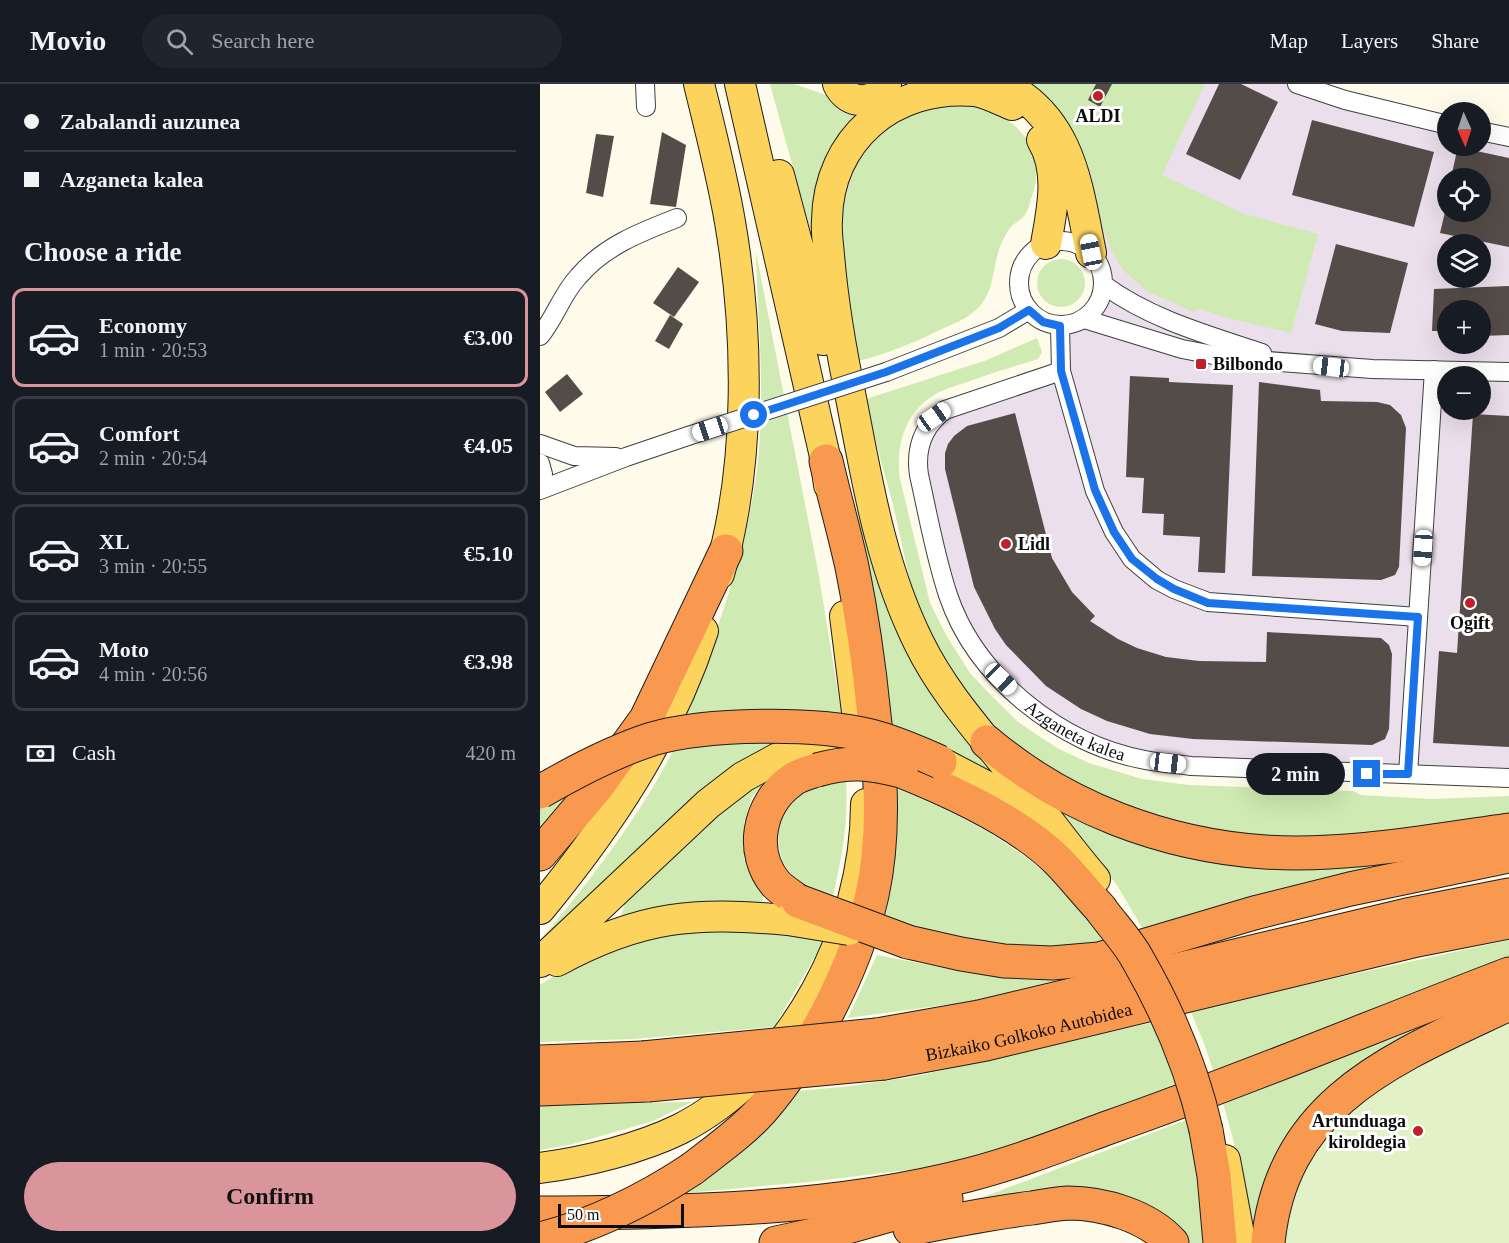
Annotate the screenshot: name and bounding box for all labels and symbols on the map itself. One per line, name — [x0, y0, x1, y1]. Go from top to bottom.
marker: ALDI — [1091, 89, 1105, 103]
north arrow — [1437, 102, 1491, 156]
place label: ALDI — [1075, 106, 1121, 126]
car — [1079, 233, 1103, 271]
place label: Bilbondo — [1213, 354, 1283, 374]
car — [1312, 356, 1350, 378]
marker: Bilbondo — [1194, 357, 1208, 371]
car — [914, 399, 954, 435]
route start — [740, 401, 767, 428]
car — [690, 415, 730, 443]
car — [1413, 529, 1433, 567]
place label: Lidl — [1018, 534, 1050, 554]
marker: Lidl — [999, 537, 1013, 551]
marker: Ogift — [1463, 596, 1477, 610]
place label: Ogift — [1450, 613, 1490, 633]
car — [982, 660, 1020, 698]
street label: Azganeta kalea — [1021, 696, 1127, 765]
car — [1149, 752, 1187, 774]
callout: 2 min — [1247, 753, 1346, 795]
route end — [1353, 760, 1380, 787]
street label: Bizkaiko Golkoko Autobidea — [924, 999, 1134, 1065]
place label: Artunduaga kiroldegia — [1312, 1111, 1406, 1152]
marker: Artunduaga kiroldegia — [1411, 1124, 1425, 1138]
scale bar — [558, 1201, 684, 1228]

